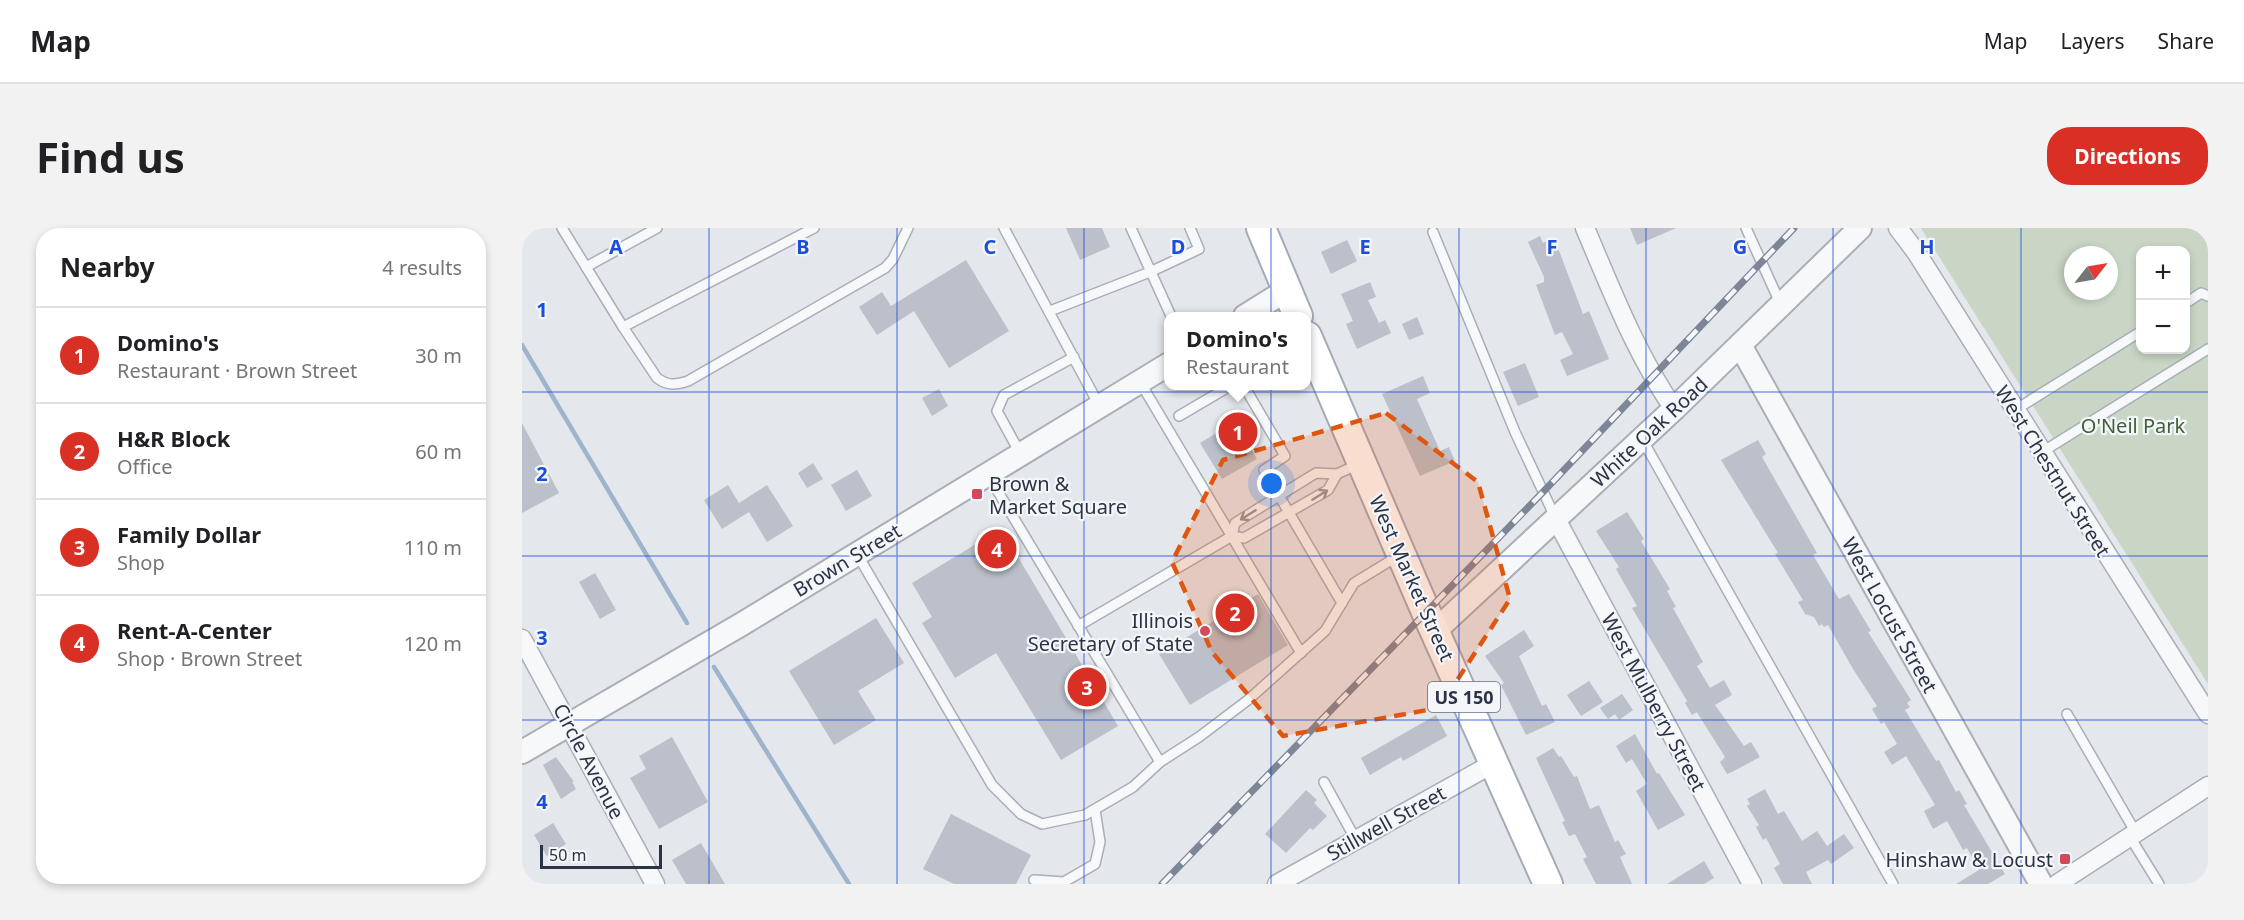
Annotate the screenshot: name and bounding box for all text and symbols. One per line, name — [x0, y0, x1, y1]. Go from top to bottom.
text: Map — [30, 22, 91, 60]
text: Map — [1984, 27, 2028, 55]
text: Layers — [2061, 27, 2125, 55]
text: Share — [2158, 27, 2214, 55]
button: Directions — [2047, 127, 2208, 185]
text: Find us — [36, 128, 185, 185]
text: A — [609, 233, 623, 260]
text: B — [796, 233, 810, 260]
text: C — [984, 233, 997, 260]
text: D — [1171, 233, 1185, 260]
text: E — [1359, 233, 1371, 260]
text: F — [1547, 233, 1557, 260]
text: G — [1733, 233, 1747, 260]
text: H — [1919, 233, 1935, 260]
north arrow — [2064, 246, 2118, 300]
map controls — [2136, 246, 2190, 354]
button: + — [2136, 246, 2190, 300]
text: Nearby — [60, 249, 155, 285]
text: 4 results — [382, 254, 462, 281]
text: 1 — [536, 296, 548, 323]
button: − — [2136, 300, 2190, 354]
popup — [1164, 312, 1311, 390]
text: Domino's — [1186, 323, 1288, 353]
text: Domino's — [117, 327, 219, 357]
text: 1 — [74, 342, 85, 369]
text: 30 m — [415, 342, 462, 369]
text: Restaurant — [1186, 353, 1289, 380]
text: Restaurant · Brown Street — [117, 357, 357, 384]
street label: White Oak Road — [1585, 371, 1713, 493]
street label: West Chestnut Street — [1989, 380, 2117, 562]
pin: 1 — [1218, 410, 1258, 454]
park label: O'Neil Park — [2081, 412, 2186, 439]
text: H&R Block — [117, 423, 230, 453]
text: 2 — [74, 438, 85, 465]
text: 60 m — [415, 438, 462, 465]
text: Office — [117, 453, 172, 480]
text: 2 — [536, 460, 548, 487]
your location — [1257, 469, 1286, 498]
place label: Brown & Market Square — [989, 470, 1127, 520]
marker: Brown & Market Square — [970, 487, 984, 501]
one-way arrow — [1311, 488, 1328, 500]
street label: West Market Street — [1363, 491, 1461, 665]
one-way arrow — [1240, 509, 1257, 521]
street label: Brown Street — [788, 517, 906, 603]
text: Family Dollar — [117, 519, 261, 549]
pin: 4 — [978, 526, 1016, 572]
street label: West Locust Street — [1836, 532, 1944, 698]
text: 3 — [74, 534, 85, 561]
text: 110 m — [404, 534, 462, 561]
text: Shop — [117, 549, 165, 576]
pin: 2 — [1216, 590, 1254, 636]
place label: Illinois Secretary of State — [1028, 607, 1193, 657]
street label: West Mulberry Street — [1595, 608, 1713, 796]
text: Rent-A-Center — [117, 615, 272, 645]
text: 3 — [536, 624, 548, 651]
marker: Illinois Secretary of State — [1198, 624, 1212, 638]
text: 4 — [74, 630, 85, 657]
text: 120 m — [404, 630, 462, 657]
text: Shop · Brown Street — [117, 645, 302, 672]
pin: 3 — [1068, 664, 1106, 710]
road number: US 150 — [1428, 682, 1500, 712]
street label: Circle Avenue — [547, 699, 631, 823]
street label: Stillwell Street — [1322, 779, 1450, 867]
text: 4 — [536, 788, 548, 815]
scale bar — [540, 842, 662, 870]
text: 50 m — [549, 844, 586, 866]
place label: Hinshaw & Locust — [1885, 846, 2053, 873]
marker: Hinshaw & Locust — [2058, 852, 2072, 866]

